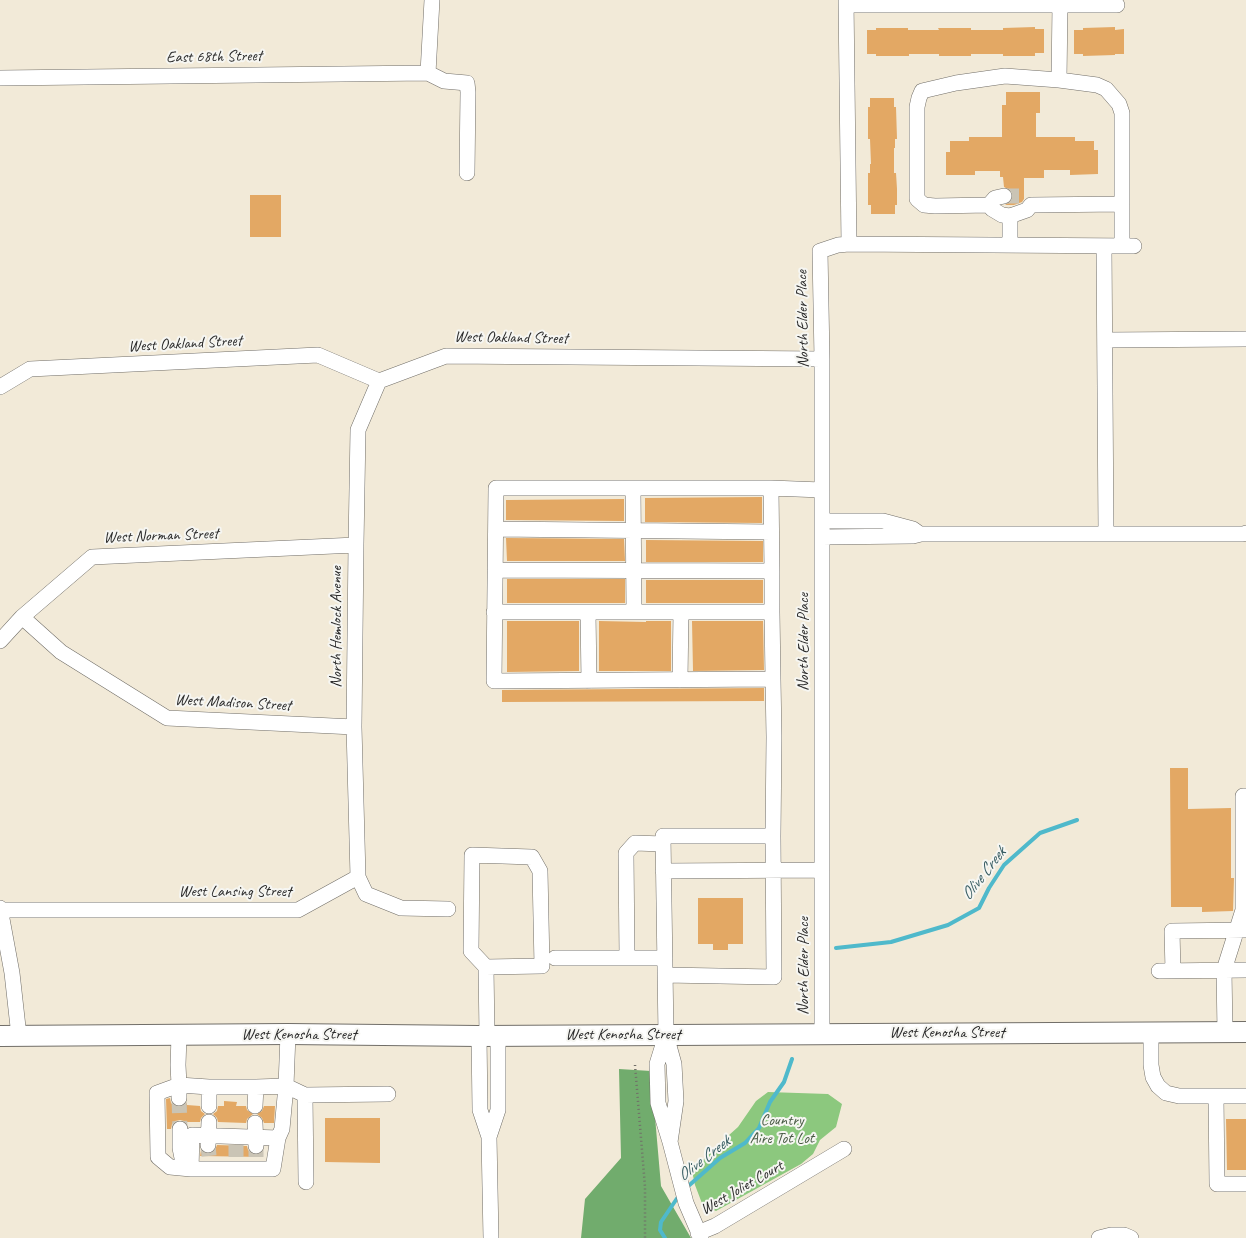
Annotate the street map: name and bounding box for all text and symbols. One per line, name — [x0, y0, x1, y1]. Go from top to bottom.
street label: East 68th Street — [166, 47, 262, 67]
street label: North Elder Place — [793, 270, 813, 368]
street label: West Oakland Street — [454, 327, 568, 349]
street label: West Oakland Street — [128, 331, 242, 357]
street label: West Norman Street — [103, 524, 219, 548]
street label: North Hemlock Avenue — [327, 566, 347, 688]
street label: North Elder Place — [794, 593, 814, 691]
street label: West Madison Street — [174, 690, 292, 716]
water label: Olive Creek — [957, 843, 1011, 905]
street label: West Lansing Street — [179, 882, 291, 902]
street label: North Elder Place — [794, 917, 814, 1015]
street label: West Kenosha Street — [890, 1023, 1004, 1043]
street label: West Kenosha Street — [242, 1025, 356, 1045]
street label: West Kenosha Street — [566, 1025, 680, 1045]
park label: Country Aire Tot Lot — [750, 1111, 814, 1149]
water label: Olive Creek — [673, 1132, 735, 1186]
street label: West Joliet Court — [697, 1157, 787, 1219]

